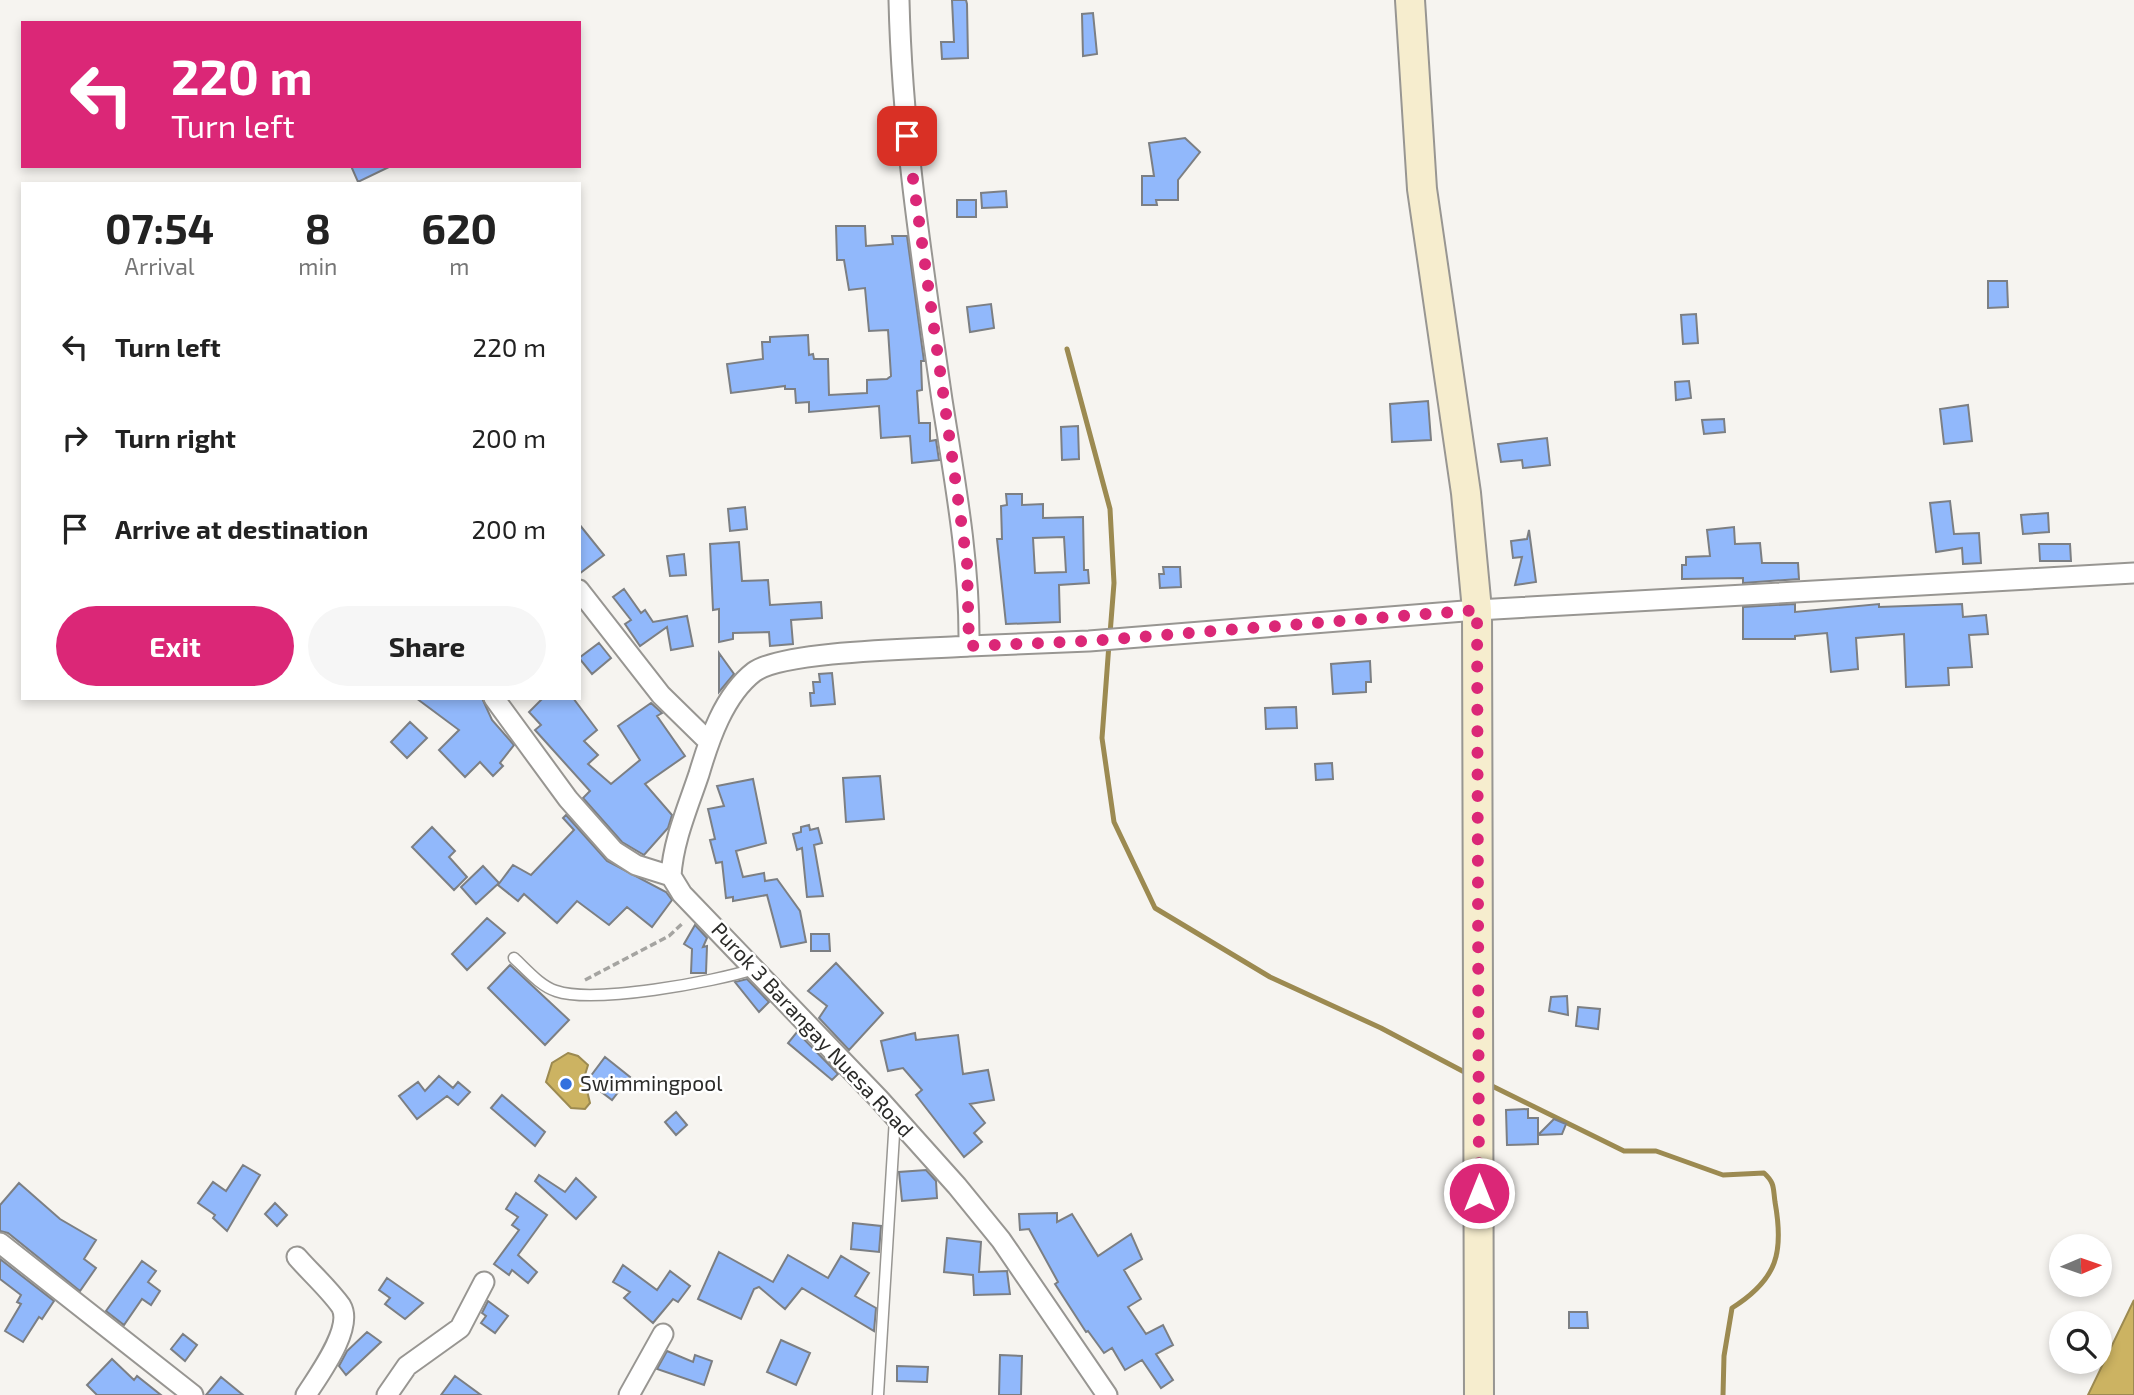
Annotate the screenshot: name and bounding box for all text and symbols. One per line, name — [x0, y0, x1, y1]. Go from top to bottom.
text: 220 m — [171, 46, 313, 105]
icon: left — [56, 49, 147, 140]
text: Turn left — [171, 106, 295, 144]
pin — [877, 106, 937, 166]
icon: arrive — [888, 117, 926, 155]
text: 07:54 — [105, 202, 214, 252]
text: 8 — [305, 202, 331, 252]
text: 620 — [421, 202, 497, 252]
text: Arrival — [125, 252, 195, 280]
text: min — [298, 252, 337, 280]
text: m — [449, 252, 469, 280]
icon: left — [56, 328, 94, 366]
text: Turn left — [115, 331, 221, 362]
text: 220 m — [473, 331, 546, 362]
icon: right — [56, 419, 94, 457]
text: Turn right — [115, 422, 236, 453]
text: 200 m — [471, 422, 546, 453]
icon: arrive — [56, 510, 94, 548]
text: Arrive at destination — [115, 513, 368, 544]
text: 200 m — [471, 513, 546, 544]
button: Exit — [56, 606, 294, 686]
button: Share — [308, 606, 546, 686]
street label: Purok 3 Barangay Nuesa Road — [707, 916, 919, 1142]
place label: Swimmingpool — [580, 1070, 723, 1095]
marker: Swimmingpool — [558, 1076, 574, 1092]
position arrow — [1442, 1156, 1516, 1230]
north arrow — [2049, 1234, 2112, 1297]
map controls — [2049, 1234, 2112, 1374]
button: search — [2049, 1311, 2112, 1374]

